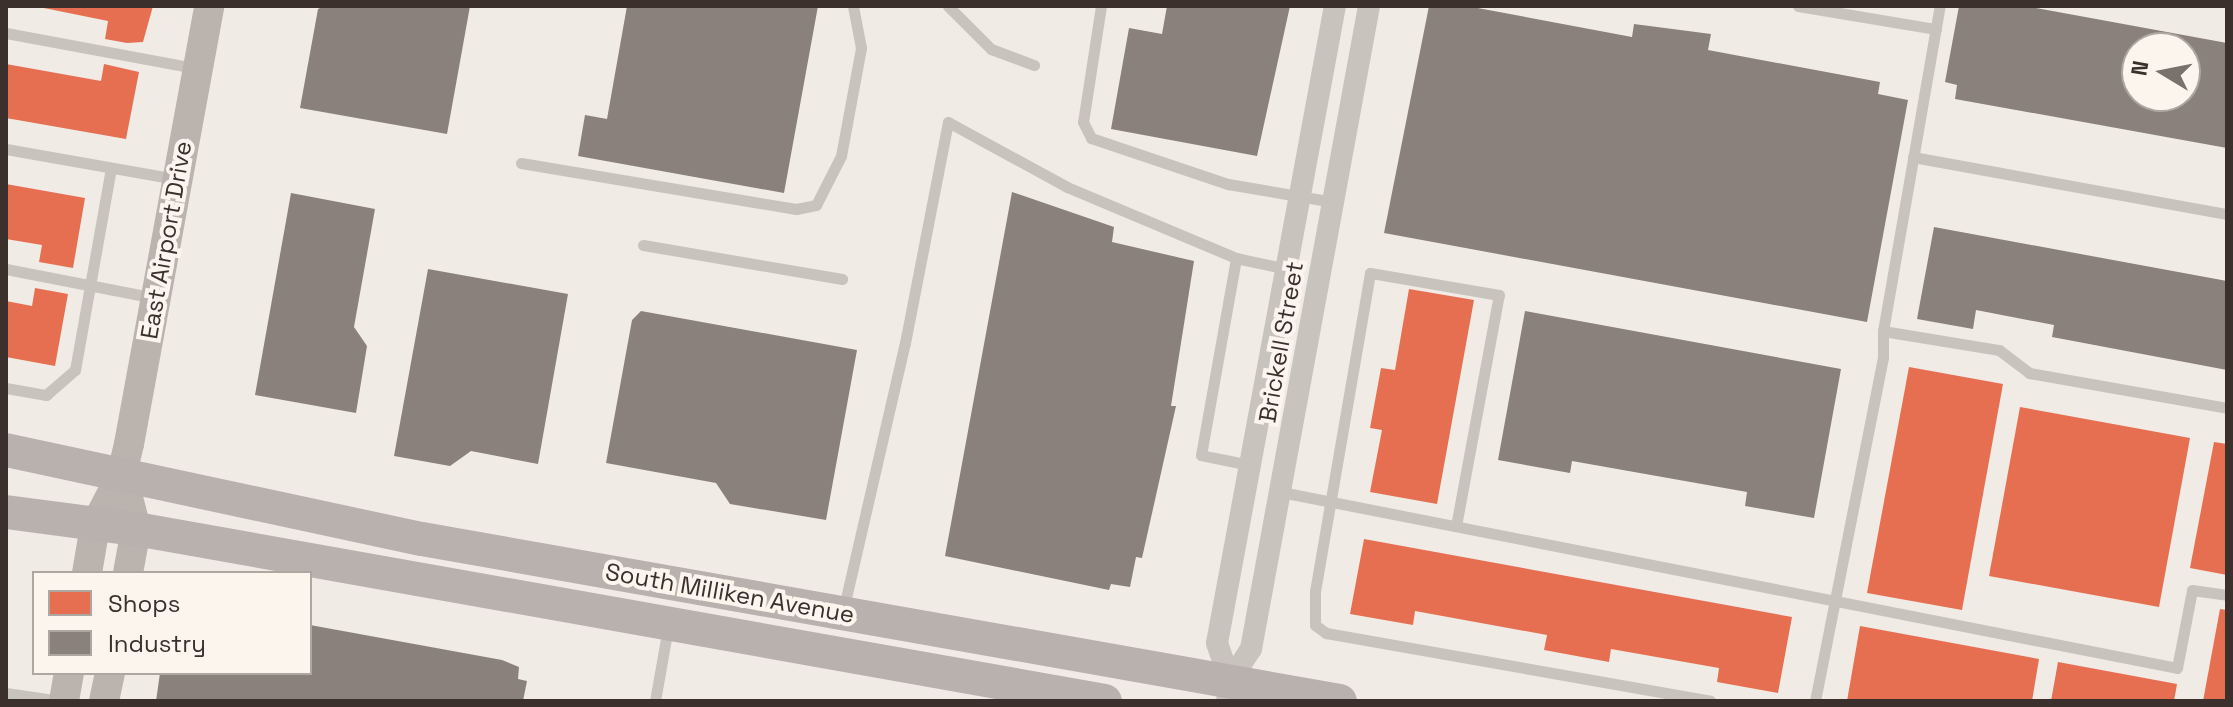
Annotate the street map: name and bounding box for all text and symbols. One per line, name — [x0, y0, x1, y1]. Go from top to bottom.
north arrow — [2121, 32, 2201, 112]
text: N — [2124, 58, 2154, 78]
street label: East Airport Drive — [134, 139, 198, 341]
street label: Brickell Street — [1253, 259, 1309, 425]
street label: South Milliken Avenue — [603, 557, 857, 629]
legend — [32, 571, 312, 675]
text: Shops — [108, 588, 180, 619]
text: Industry — [108, 628, 206, 659]

